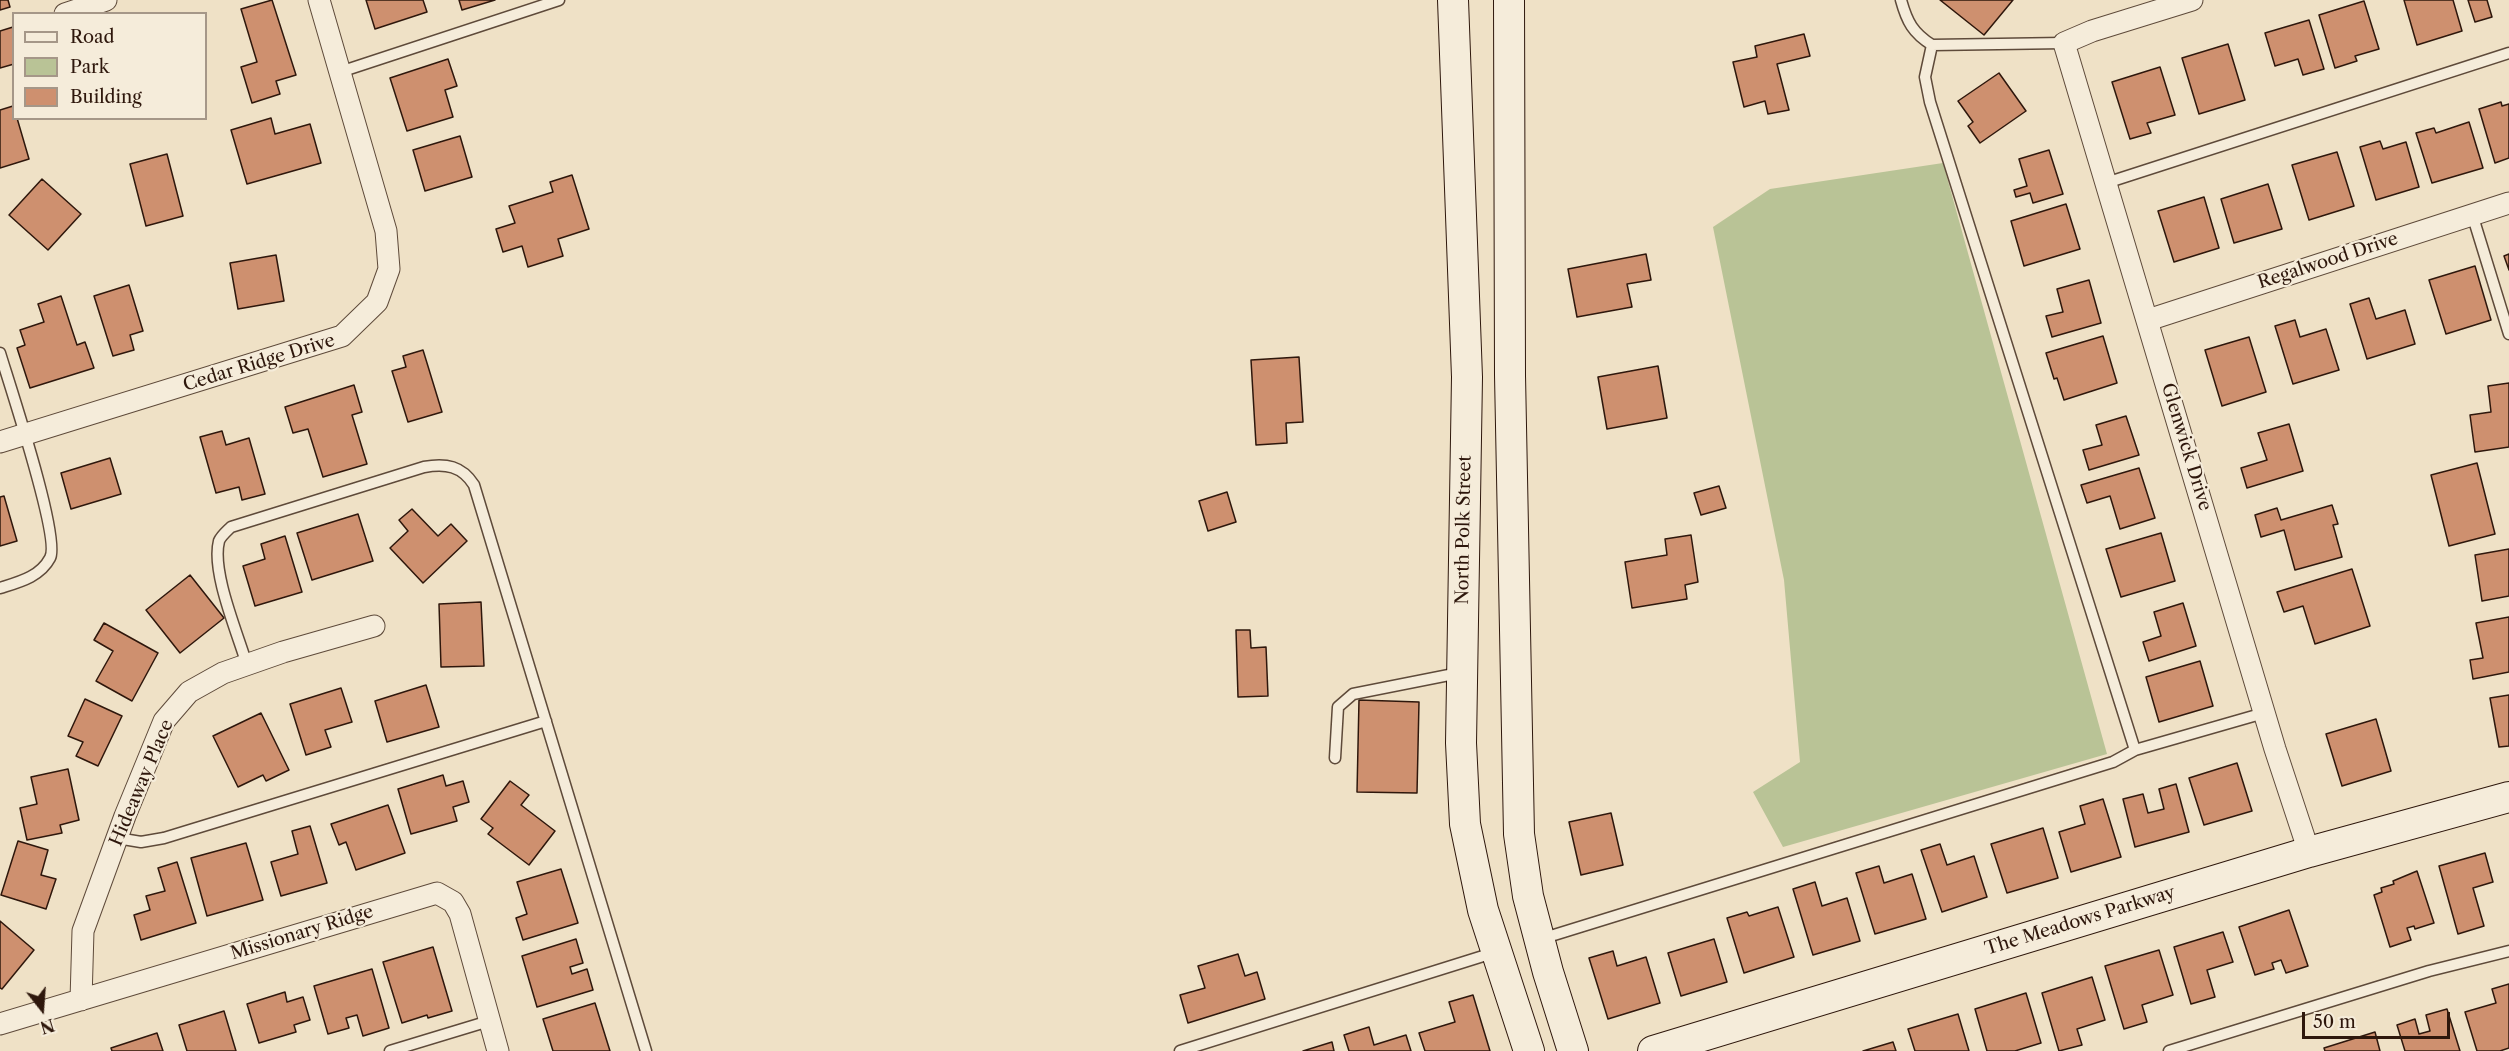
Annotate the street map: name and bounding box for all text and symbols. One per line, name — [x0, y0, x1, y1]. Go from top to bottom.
legend — [12, 12, 207, 120]
text: Road — [70, 26, 115, 48]
text: Park — [70, 56, 109, 78]
text: Building — [70, 86, 142, 108]
street label: Regalwood Drive — [2255, 228, 2401, 294]
street label: Cedar Ridge Drive — [181, 330, 337, 396]
street label: Glenwick Drive — [2156, 380, 2216, 514]
street label: North Polk Street — [1452, 455, 1476, 605]
street label: Hideaway Place — [106, 716, 178, 850]
street label: The Meadows Parkway — [1982, 882, 2178, 960]
street label: Missionary Ridge — [228, 901, 376, 965]
north arrow — [12, 979, 72, 1039]
scale bar — [2305, 1000, 2454, 1038]
text: 50 m — [2313, 1011, 2356, 1033]
text: N — [38, 1015, 57, 1038]

